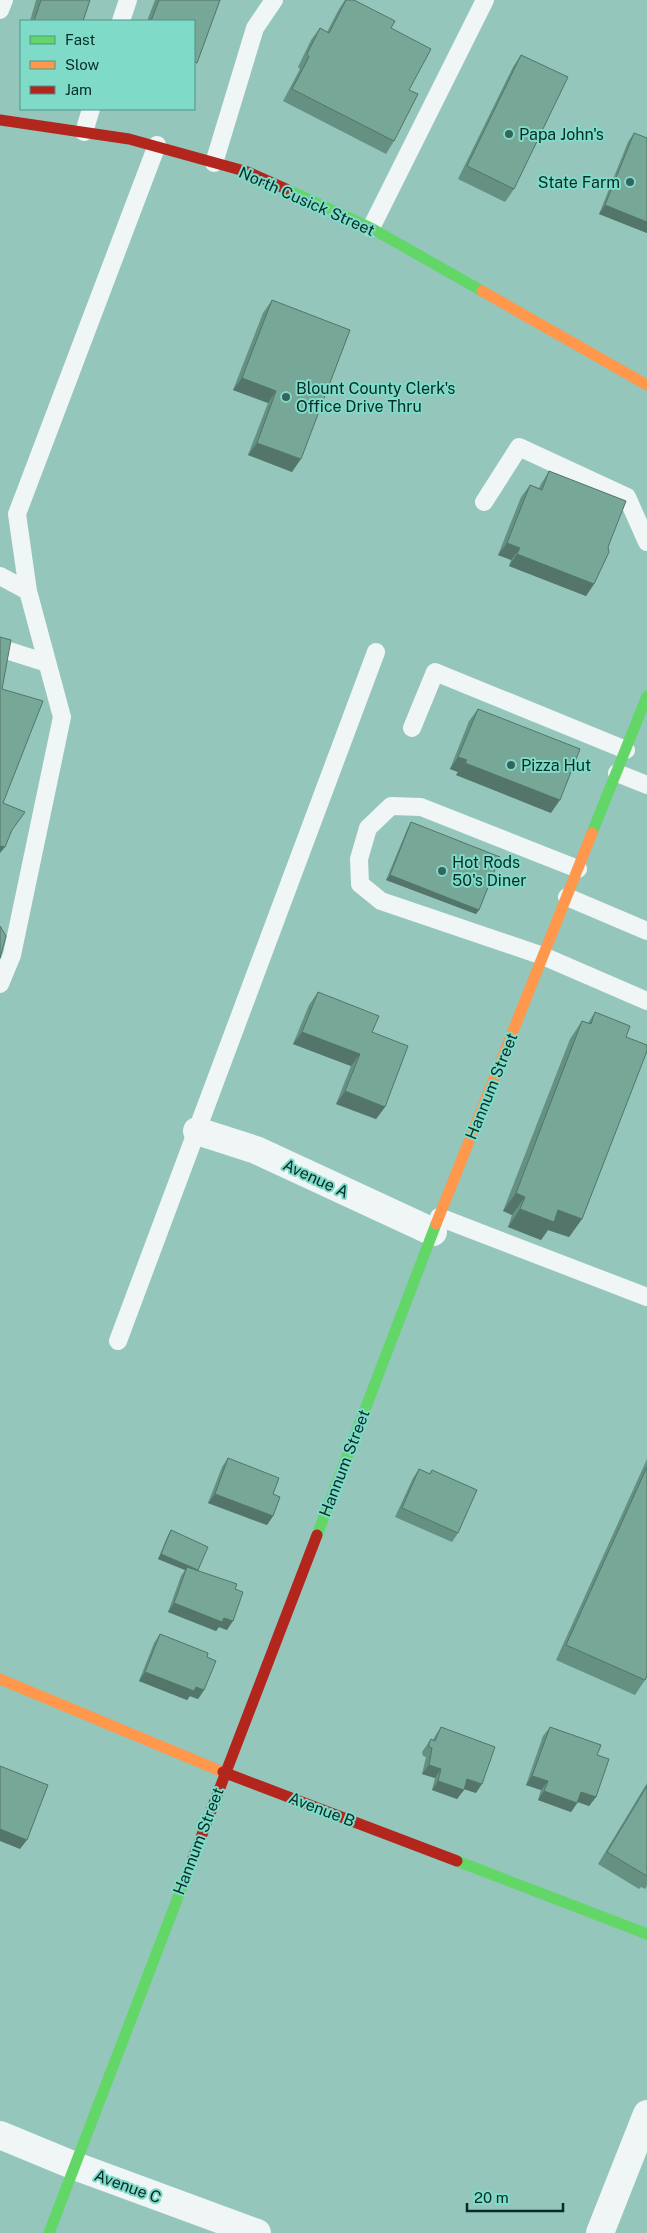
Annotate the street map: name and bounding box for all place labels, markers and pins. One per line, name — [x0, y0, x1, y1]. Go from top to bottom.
place label: Papa John's — [519, 125, 604, 144]
marker: Papa John's — [503, 128, 515, 140]
place label: State Farm — [538, 173, 620, 192]
marker: State Farm — [624, 176, 636, 188]
place label: Blount County Clerk's Office Drive Thru — [296, 379, 455, 416]
marker: Blount County Clerk's Office Drive Thru — [280, 391, 292, 403]
place label: Pizza Hut — [521, 756, 591, 775]
marker: Pizza Hut — [505, 759, 517, 771]
place label: Hot Rods 50's Diner — [452, 853, 526, 890]
marker: Hot Rods 50's Diner — [436, 865, 448, 877]

